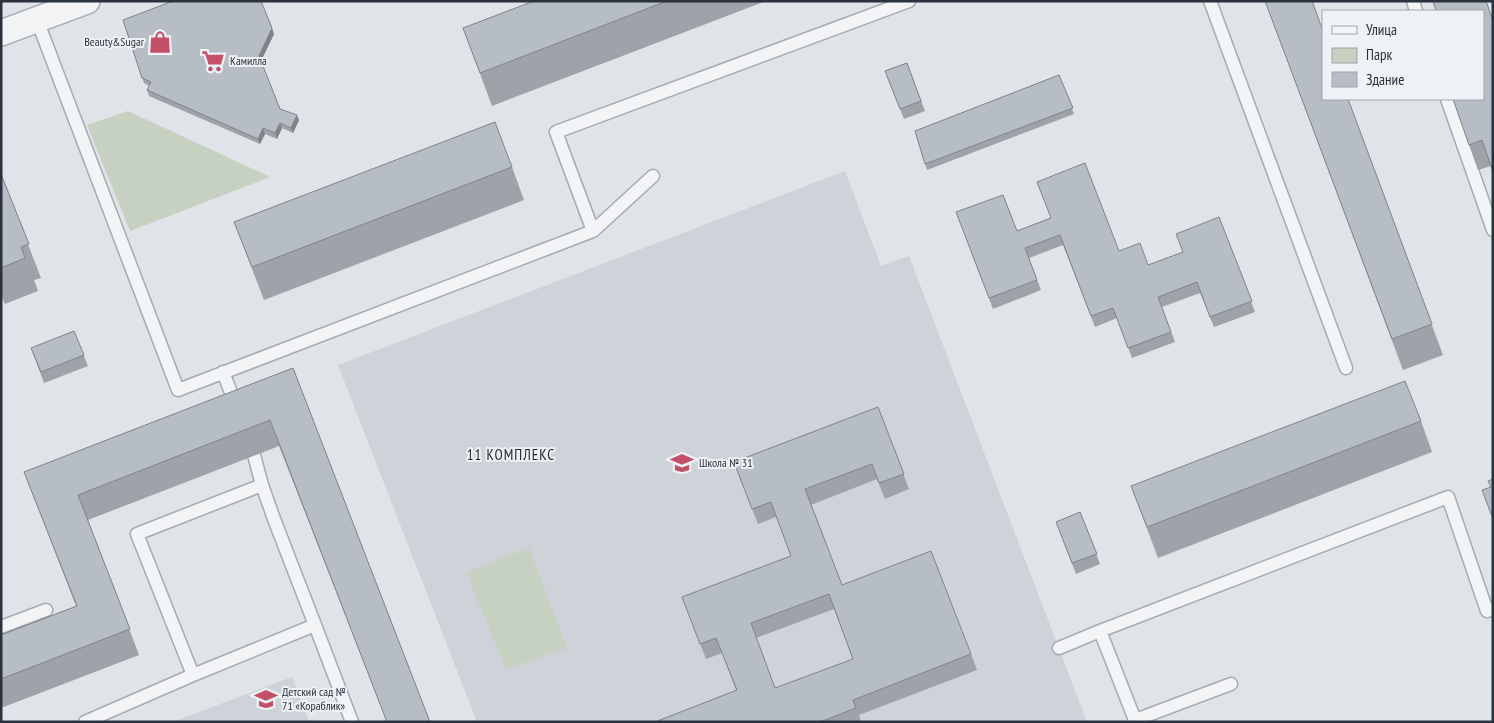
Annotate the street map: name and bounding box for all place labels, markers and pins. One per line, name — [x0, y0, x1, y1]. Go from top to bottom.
shop icon: Beauty&Sugar — [147, 29, 173, 55]
place label: Beauty&Sugar — [84, 34, 145, 49]
supermarket icon: Камилла — [200, 48, 226, 74]
place label: Камилла — [230, 53, 267, 68]
school or university icon: Школа № 31 — [669, 450, 695, 476]
place label: Школа № 31 — [699, 455, 753, 470]
place label: Детский сад № 71 «Кораблик» — [282, 684, 346, 713]
school or university icon: Детский сад № 71 «Кораблик» — [253, 686, 279, 712]

